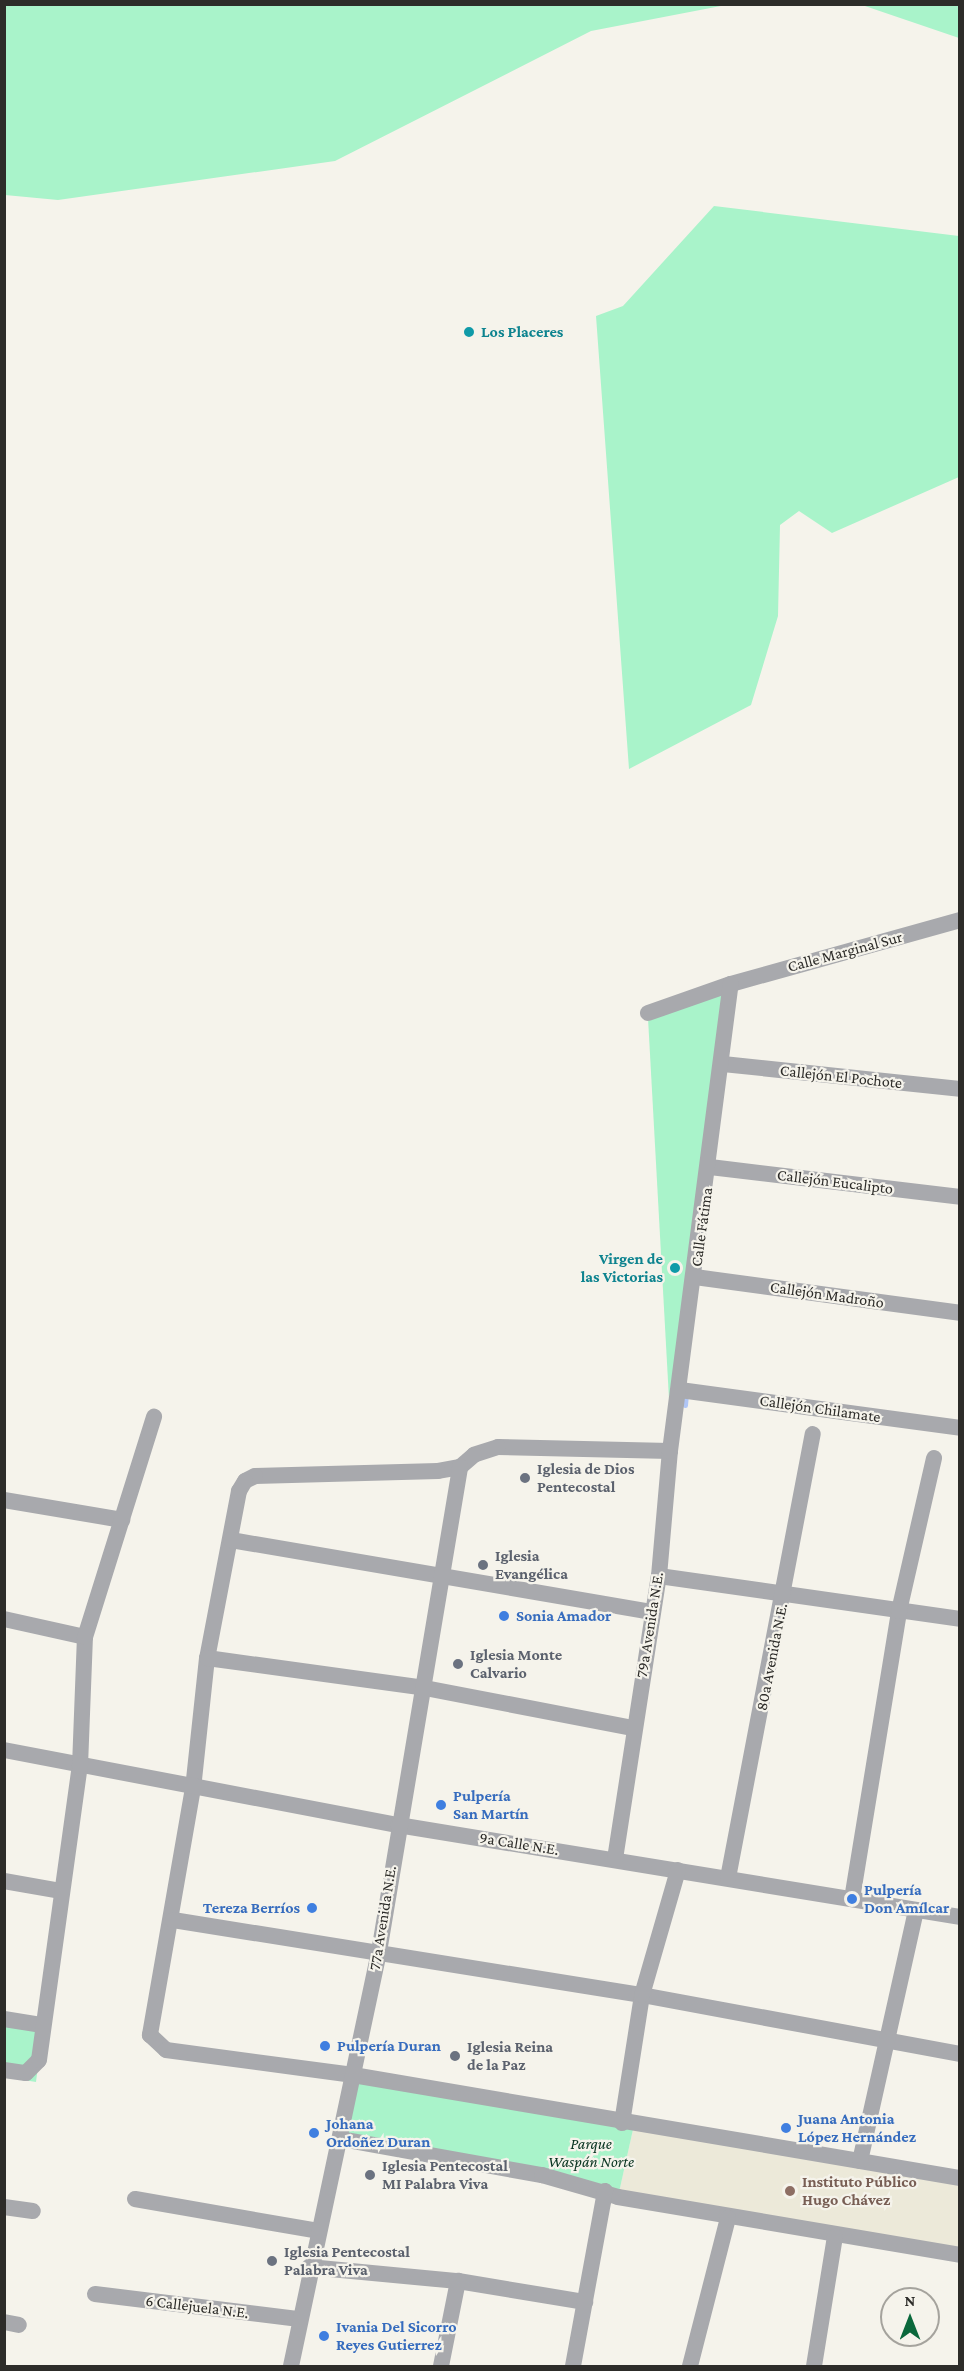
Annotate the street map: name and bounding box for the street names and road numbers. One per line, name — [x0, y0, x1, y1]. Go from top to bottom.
street label: Calle Marginal Sur — [785, 927, 905, 977]
street label: Callejón El Pochote — [779, 1061, 903, 1093]
street label: Callejón Eucalipto — [776, 1165, 894, 1199]
street label: Calle Fátima — [687, 1186, 717, 1268]
street label: Callejón Madroño — [769, 1278, 885, 1312]
street label: Callejón Chilamate — [758, 1391, 882, 1427]
street label: 79a Avenida N.E. — [632, 1571, 668, 1679]
street label: 80a Avenida N.E. — [752, 1602, 792, 1712]
street label: 9a Calle N.E. — [478, 1828, 560, 1860]
street label: 77a Avenida N.E. — [365, 1864, 401, 1972]
street label: 6 Callejuela N.E. — [144, 2291, 250, 2323]

